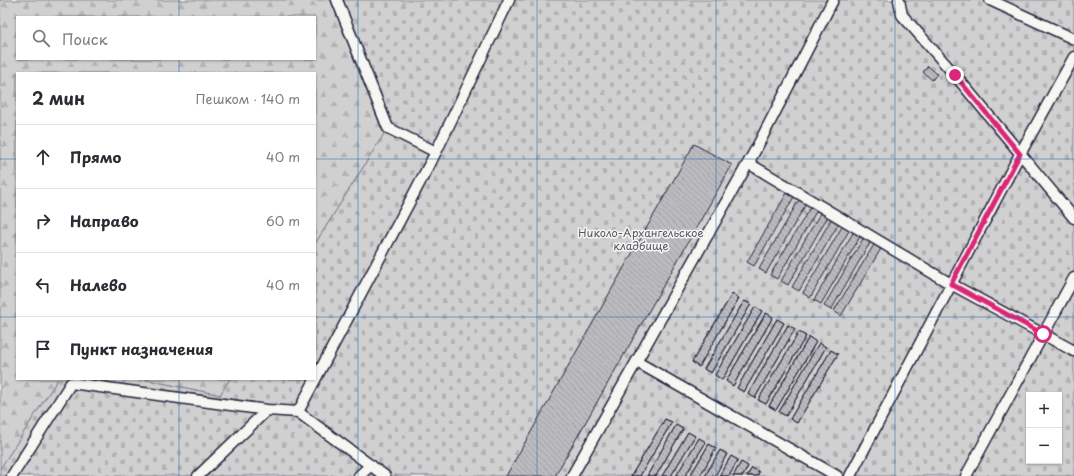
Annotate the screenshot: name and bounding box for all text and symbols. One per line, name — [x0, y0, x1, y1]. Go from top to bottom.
search box — [16, 16, 316, 60]
icon: search — [30, 27, 52, 49]
text: Поиск — [62, 27, 108, 50]
route end — [946, 66, 964, 84]
text: 2 мин — [32, 85, 85, 111]
text: Пешком · 140 m — [196, 89, 300, 108]
text: Прямо — [70, 145, 121, 168]
icon: ahead — [32, 146, 54, 168]
text: 40 m — [266, 147, 300, 166]
text: Направо — [70, 209, 139, 232]
icon: right — [32, 210, 54, 232]
text: 60 m — [266, 211, 300, 230]
park label: Николо-Архангельское кладбище — [578, 224, 704, 254]
text: Налево — [70, 273, 127, 296]
icon: left — [32, 274, 54, 296]
text: 40 m — [266, 275, 300, 294]
route start — [1034, 325, 1052, 343]
text: Пункт назначения — [70, 337, 213, 360]
icon: arrive — [32, 338, 54, 360]
map controls — [1026, 392, 1062, 464]
button: + — [1026, 392, 1062, 428]
button: − — [1026, 428, 1062, 464]

